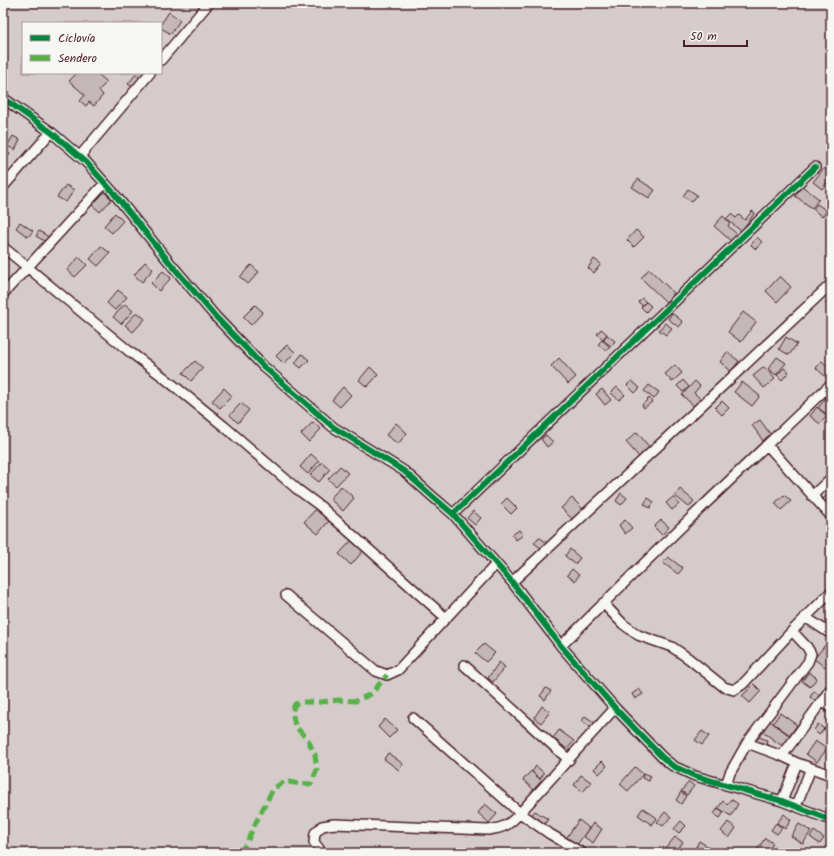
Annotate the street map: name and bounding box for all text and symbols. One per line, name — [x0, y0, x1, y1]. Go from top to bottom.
legend — [22, 22, 162, 74]
scale bar — [684, 22, 747, 48]
text: 50 m — [690, 27, 717, 46]
text: Ciclovía — [58, 29, 96, 48]
text: Sendero — [58, 49, 97, 68]

